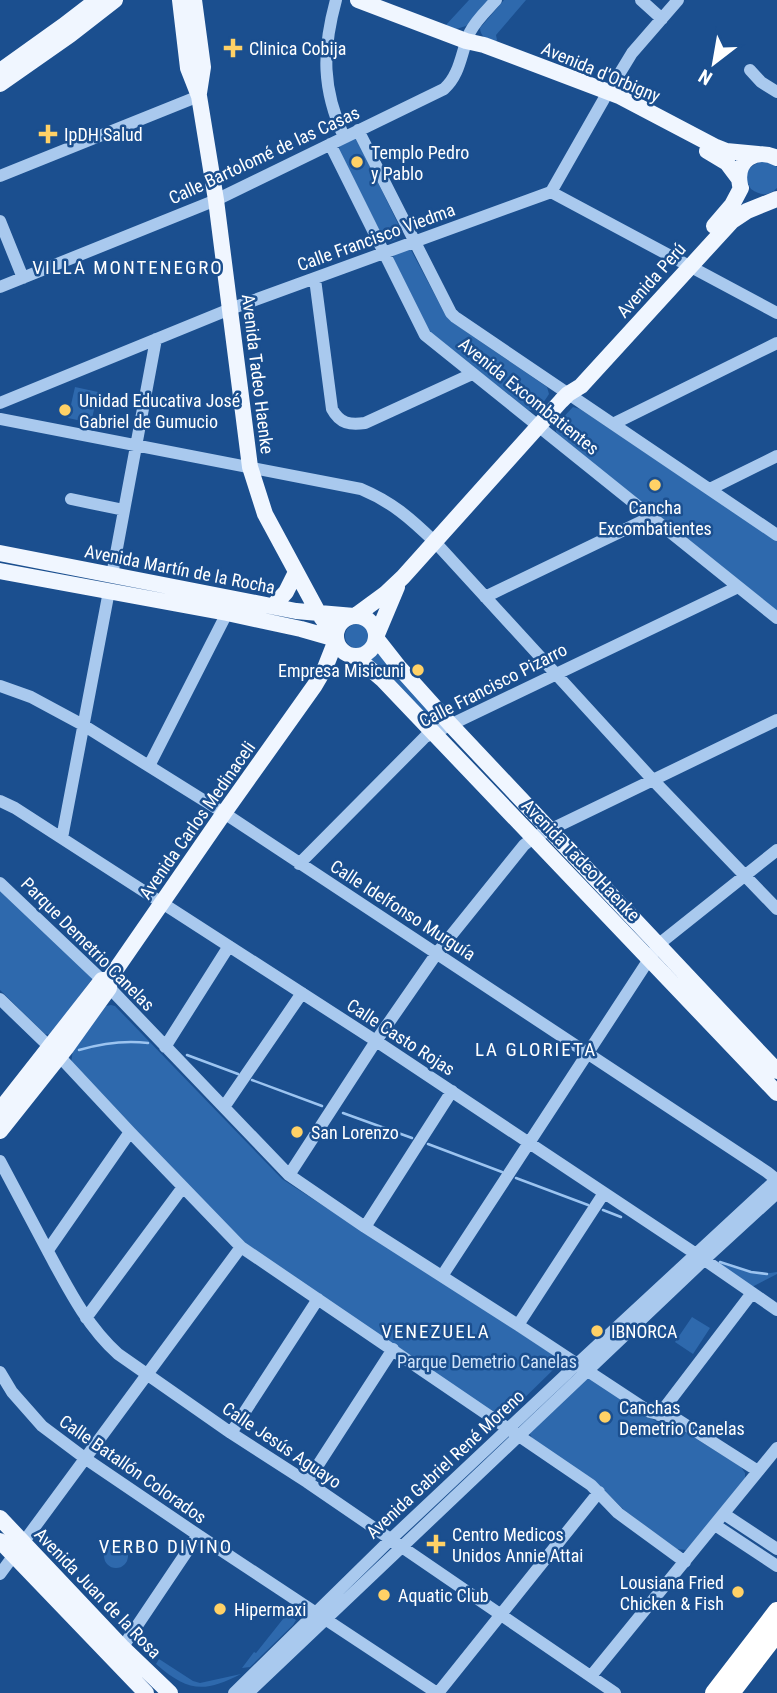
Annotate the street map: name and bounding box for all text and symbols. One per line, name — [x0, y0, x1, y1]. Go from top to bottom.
north arrow — [679, 28, 749, 98]
marker: Clinica Cobija — [223, 38, 243, 58]
place label: Clinica Cobija — [249, 38, 346, 59]
street label: Avenida d'Orbigny — [538, 38, 664, 107]
text: N — [695, 64, 716, 90]
street label: Calle Bartolomé de las Casas — [165, 102, 363, 208]
marker: IpDH Salud — [38, 124, 58, 144]
place label: IpDH Salud — [64, 124, 143, 145]
place label: Templo Pedro y Pablo — [371, 142, 469, 184]
marker: Templo Pedro y Pablo — [349, 154, 365, 170]
street label: Calle Francisco Viedma — [294, 199, 458, 275]
street label: Avenida Perú — [612, 238, 690, 322]
district label: VILLA MONTENEGRO — [32, 256, 224, 279]
street label: Avenida Tadeo Haenke — [238, 293, 278, 455]
street label: Avenida Excombatientes — [455, 333, 603, 459]
place label: Unidad Educativa José Gabriel de Gumucio — [79, 390, 240, 432]
marker: Unidad Educativa José Gabriel de Gumucio — [57, 402, 73, 418]
marker: Cancha Excombatientes — [647, 477, 663, 493]
place label: Cancha Excombatientes — [598, 497, 712, 539]
street label: Avenida Martín de la Rocha — [83, 540, 277, 598]
street label: Calle Francisco Pizarro — [416, 639, 570, 731]
place label: Empresa Misicuni — [278, 660, 404, 681]
marker: Empresa Misicuni — [410, 662, 426, 678]
street label: Avenida Carlos Medinaceli — [135, 737, 259, 903]
street label: Avenida Tadeo Haenke — [518, 795, 644, 925]
street label: Calle Idelfonso Murguía — [327, 855, 479, 965]
street label: Parque Demetrio Canelas — [17, 873, 159, 1015]
street label: Calle Casto Rojas — [343, 994, 459, 1080]
district label: LA GLORIETA — [475, 1038, 597, 1061]
place label: San Lorenzo — [311, 1122, 399, 1143]
marker: San Lorenzo — [289, 1124, 305, 1140]
district label: VENEZUELA — [381, 1320, 491, 1343]
place label: IBNORCA — [611, 1321, 678, 1342]
marker: IBNORCA — [589, 1323, 605, 1339]
park label: Parque Demetrio Canelas — [397, 1351, 577, 1372]
street label: Avenida Gabriel René Moreno — [362, 1385, 528, 1543]
street label: Calle Jesús Aguayo — [219, 1397, 345, 1493]
place label: Canchas Demetrio Canelas — [619, 1397, 745, 1439]
marker: Canchas Demetrio Canelas — [597, 1409, 613, 1425]
street label: Calle Batallón Colorados — [55, 1410, 211, 1528]
street label: Avenida Juan de la Rosa — [30, 1523, 166, 1663]
place label: Centro Medicos Unidos Annie Attai — [452, 1524, 583, 1566]
marker: Centro Medicos Unidos Annie Attai — [426, 1534, 446, 1554]
district label: VERBO DIVINO — [99, 1535, 233, 1558]
place label: Lousiana Fried Chicken & Fish — [620, 1572, 724, 1614]
marker: Lousiana Fried Chicken & Fish — [730, 1584, 746, 1600]
place label: Aquatic Club — [398, 1585, 489, 1606]
marker: Aquatic Club — [376, 1587, 392, 1603]
place label: Hipermaxi — [234, 1599, 306, 1620]
marker: Hipermaxi — [212, 1601, 228, 1617]

